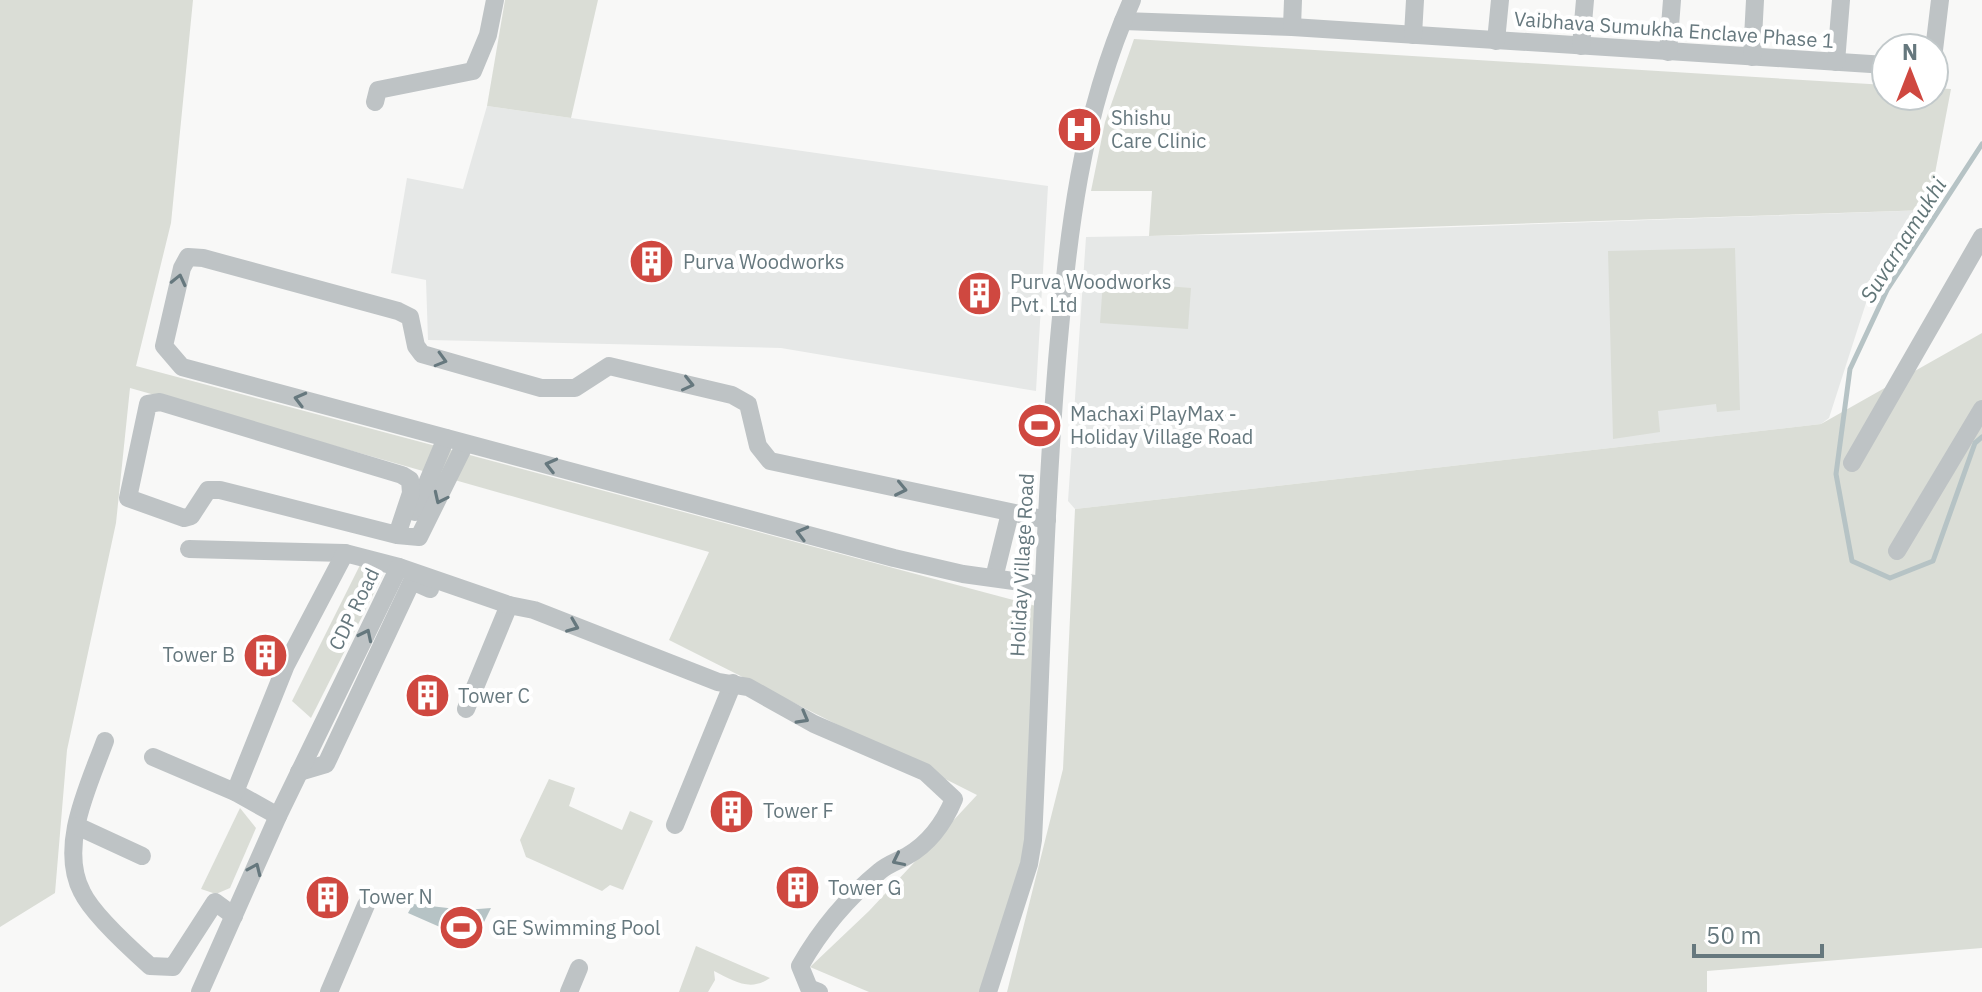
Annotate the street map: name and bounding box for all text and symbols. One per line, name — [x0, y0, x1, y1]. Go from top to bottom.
street label: Vaibhava Sumukha Enclave Phase 1 — [1513, 5, 1835, 54]
north arrow — [1870, 32, 1950, 112]
text: N — [1902, 37, 1918, 66]
place label: Shishu Care Clinic — [1111, 104, 1206, 154]
hospital icon: Shishu Care Clinic — [1056, 105, 1104, 153]
water label: Suvarnamukhi — [1853, 172, 1953, 308]
building icon: Purva Woodworks — [628, 238, 676, 286]
place label: Purva Woodworks — [683, 248, 844, 275]
place label: Purva Woodworks Pvt. Ltd — [1010, 268, 1171, 318]
building icon: Purva Woodworks Pvt. Ltd — [955, 269, 1003, 317]
one-way arrow — [170, 274, 187, 288]
one-way arrow — [434, 351, 448, 367]
one-way arrow — [681, 375, 695, 392]
one-way arrow — [293, 392, 307, 408]
place label: Machaxi PlayMax - Holiday Village Road — [1070, 400, 1253, 450]
sports icon: Machaxi PlayMax - Holiday Village Road — [1015, 401, 1063, 449]
one-way arrow — [545, 458, 559, 475]
street label: Holiday Village Road — [1003, 473, 1040, 657]
one-way arrow — [894, 480, 908, 497]
one-way arrow — [434, 490, 450, 504]
one-way arrow — [796, 526, 810, 542]
street label: CDP Road — [322, 563, 385, 655]
one-way arrow — [565, 616, 579, 633]
one-way arrow — [356, 628, 372, 643]
building icon: Tower B — [242, 631, 290, 679]
place label: Tower B — [162, 641, 235, 668]
building icon: Tower C — [403, 672, 451, 720]
place label: Tower C — [458, 682, 530, 709]
one-way arrow — [794, 708, 809, 723]
building icon: Tower F — [708, 787, 756, 835]
place label: Tower F — [763, 797, 834, 824]
one-way arrow — [891, 850, 906, 866]
one-way arrow — [245, 863, 261, 878]
building icon: Tower G — [773, 864, 821, 912]
building icon: Tower N — [304, 873, 352, 921]
place label: Tower G — [828, 874, 901, 901]
place label: Tower N — [359, 883, 433, 910]
sports icon: GE Swimming Pool — [437, 904, 485, 952]
scale bar — [1694, 908, 1822, 958]
place label: GE Swimming Pool — [492, 914, 660, 941]
text: 50 m — [1706, 919, 1761, 951]

